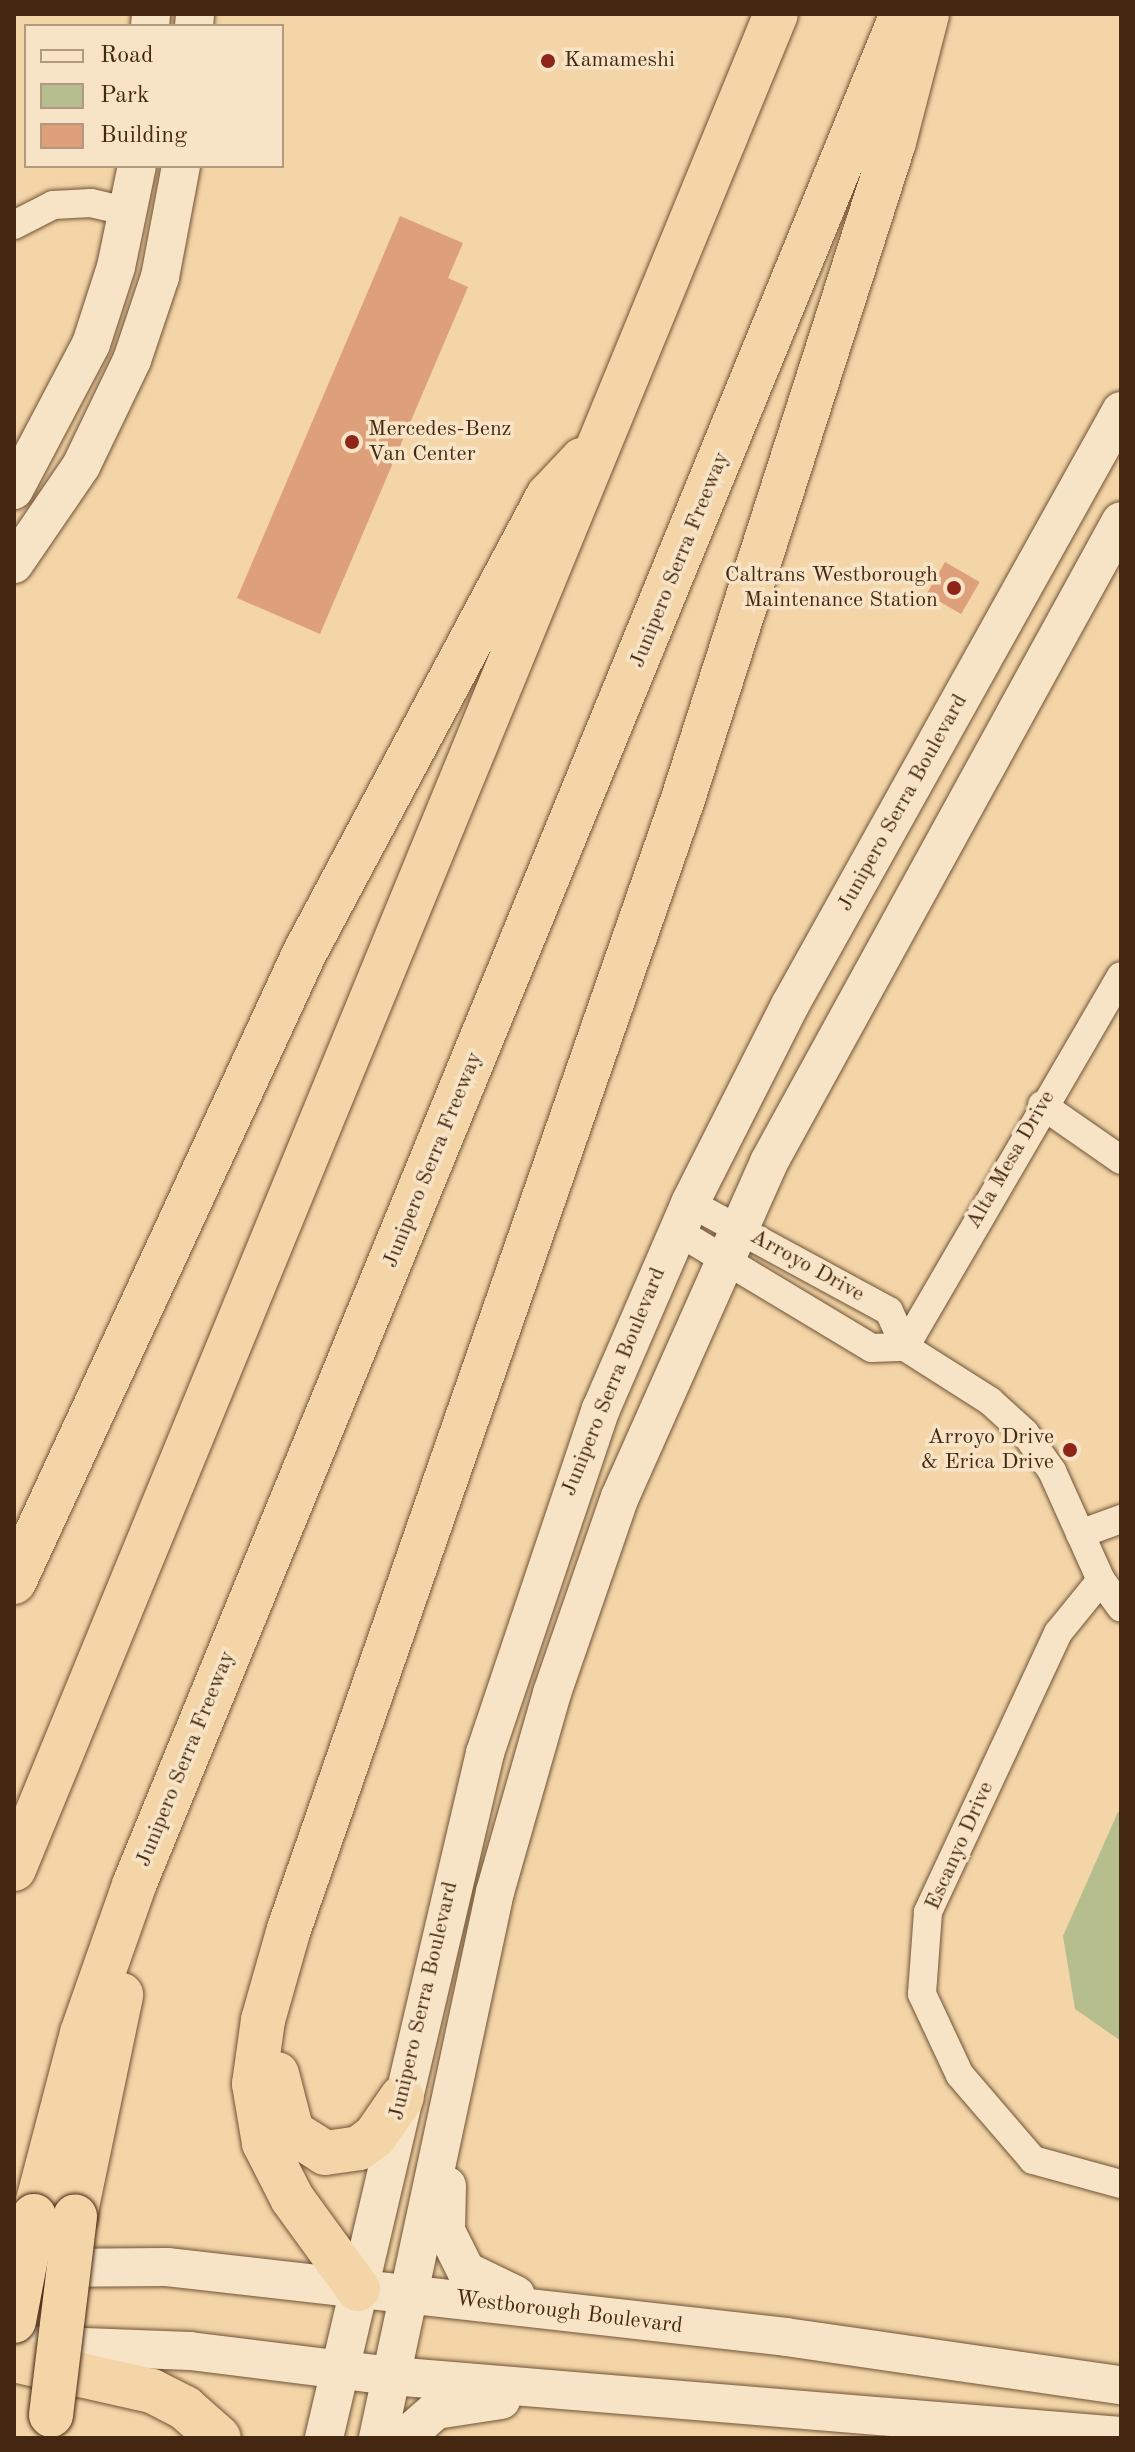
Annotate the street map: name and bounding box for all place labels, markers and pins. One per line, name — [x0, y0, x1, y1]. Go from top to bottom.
place label: Kamameshi — [564, 48, 675, 74]
marker: Kamameshi — [539, 52, 557, 70]
place label: Mercedes-Benz Van Center — [368, 416, 511, 468]
marker: Mercedes-Benz Van Center — [343, 433, 361, 451]
place label: Caltrans Westborough Maintenance Station — [725, 562, 938, 614]
marker: Caltrans Westborough Maintenance Station — [945, 579, 963, 597]
place label: Arroyo Drive & Erica Drive — [921, 1424, 1054, 1476]
marker: Arroyo Drive & Erica Drive — [1061, 1441, 1079, 1459]

